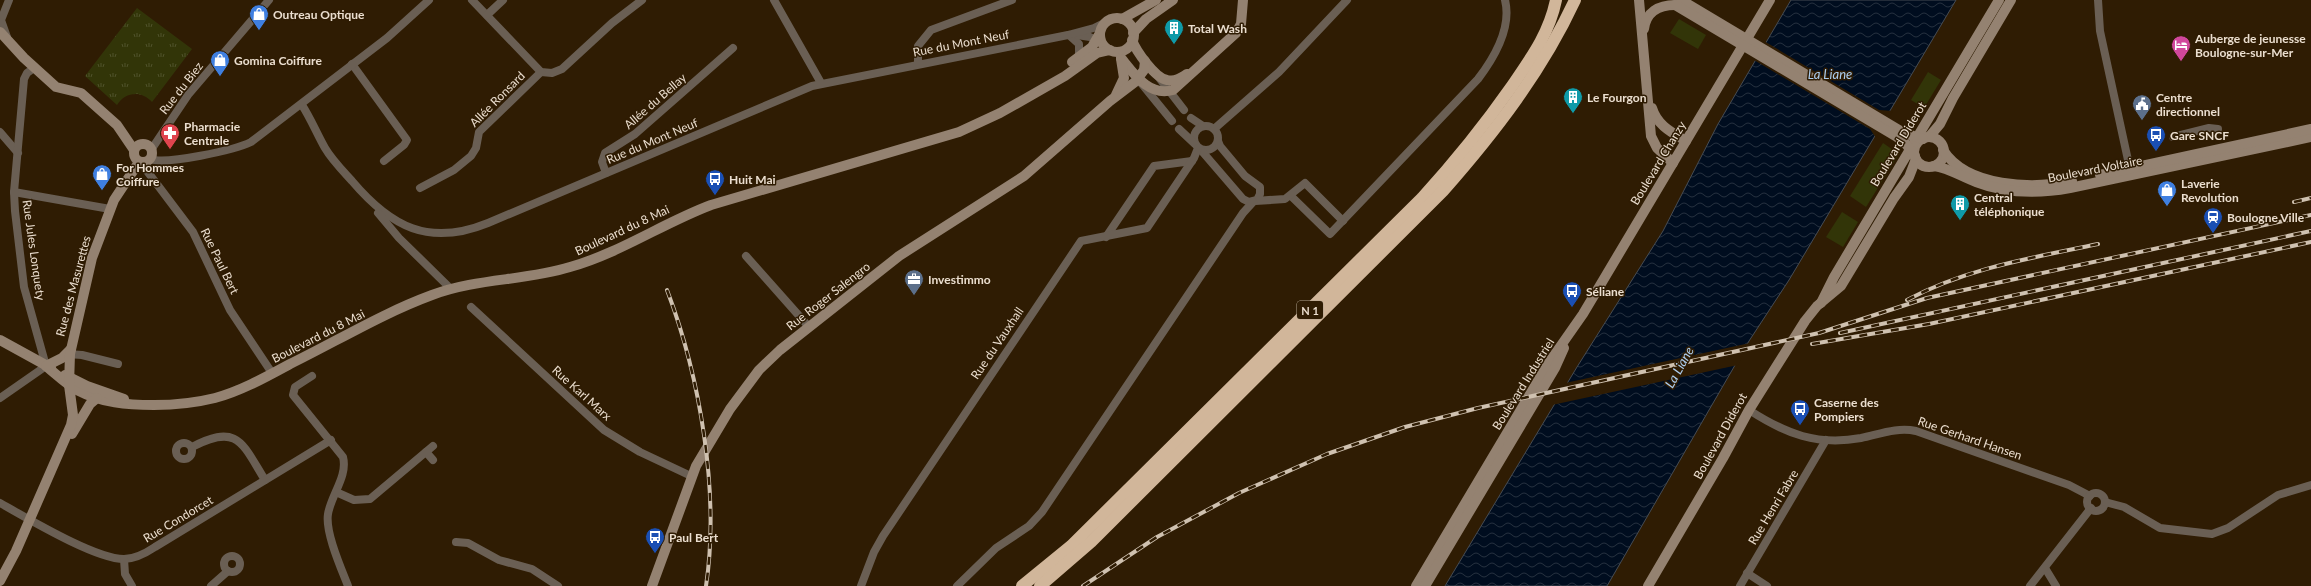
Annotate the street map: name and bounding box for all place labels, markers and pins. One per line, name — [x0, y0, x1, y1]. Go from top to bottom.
shop icon: Outreau Optique — [248, 3, 270, 31]
place label: Outreau Optique — [273, 7, 365, 22]
building icon: Total Wash — [1163, 17, 1185, 45]
place label: Total Wash — [1188, 21, 1247, 36]
place label: Auberge de jeunesse Boulogne-sur-Mer — [2194, 31, 2306, 60]
hotel icon: Auberge de jeunesse Boulogne-sur-Mer — [2170, 34, 2192, 62]
shop icon: Gomina Coiffure — [209, 49, 231, 77]
place label: Gomina Coiffure — [234, 53, 322, 68]
building icon: Le Fourgon — [1562, 86, 1584, 114]
place label: Le Fourgon — [1587, 90, 1647, 105]
place label: Centre directionnel — [2156, 90, 2220, 119]
public building icon: Centre directionnel — [2131, 93, 2153, 121]
place label: Pharmacie Centrale — [184, 119, 241, 148]
pharmacy icon: Pharmacie Centrale — [159, 122, 181, 150]
bus stop icon: Gare SNCF — [2145, 124, 2167, 152]
place label: Gare SNCF — [2170, 128, 2229, 143]
place label: For Hommes Coiffure — [116, 160, 184, 189]
shop icon: For Hommes Coiffure — [91, 163, 113, 191]
bus stop icon: Huit Mai — [704, 168, 726, 196]
place label: Huit Mai — [729, 172, 776, 187]
place label: Laverie Revolution — [2181, 176, 2239, 205]
shop icon: Laverie Revolution — [2156, 179, 2178, 207]
place label: Central téléphonique — [1974, 190, 2045, 219]
building icon: Central téléphonique — [1949, 193, 1971, 221]
station icon: Boulogne Ville — [2202, 206, 2224, 234]
place label: Boulogne Ville — [2227, 210, 2305, 225]
office icon: Investimmo — [903, 268, 925, 296]
place label: Investimmo — [928, 272, 991, 287]
bus stop icon: Séliane — [1561, 280, 1583, 308]
place label: Séliane — [1586, 284, 1625, 299]
place label: Caserne des Pompiers — [1814, 395, 1879, 424]
bus stop icon: Caserne des Pompiers — [1789, 398, 1811, 426]
bus stop icon: Paul Bert — [644, 526, 666, 554]
place label: Paul Bert — [669, 530, 719, 545]

